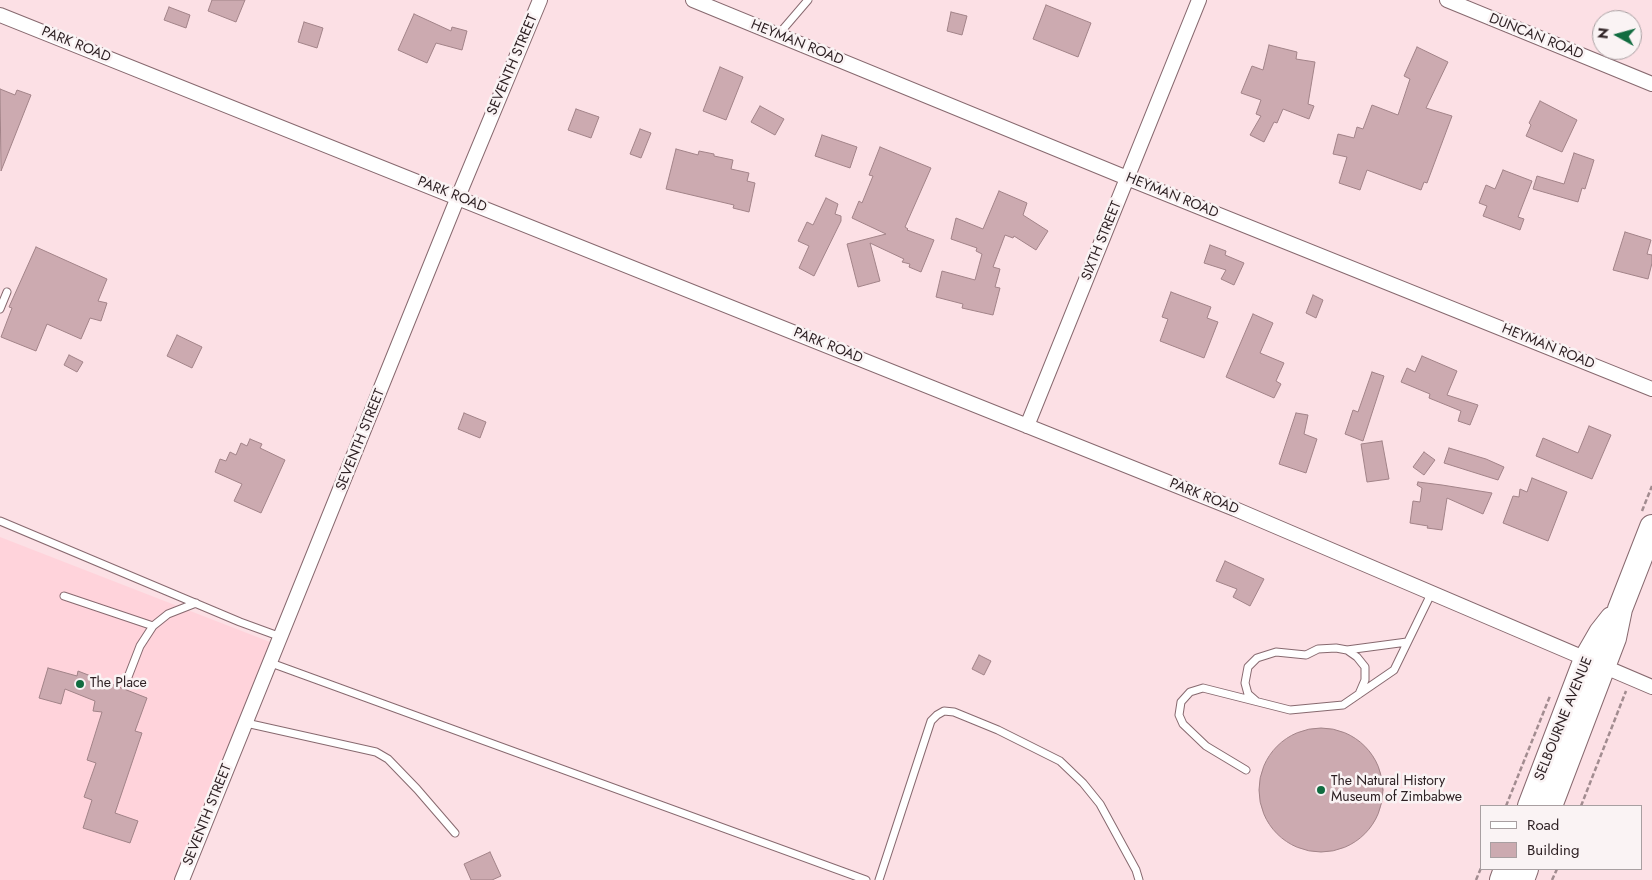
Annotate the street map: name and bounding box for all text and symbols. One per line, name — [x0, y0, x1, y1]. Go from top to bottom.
street label: DUNCAN ROAD — [1486, 10, 1586, 64]
north arrow — [1592, 10, 1642, 60]
street label: SEVENTH STREET — [484, 12, 542, 118]
street label: HEYMAN ROAD — [748, 17, 846, 69]
street label: PARK ROAD — [39, 24, 113, 66]
text: N — [1593, 27, 1614, 40]
street label: HEYMAN ROAD — [1123, 170, 1221, 222]
street label: PARK ROAD — [415, 174, 489, 216]
street label: SIXTH STREET — [1078, 199, 1126, 283]
street label: HEYMAN ROAD — [1499, 321, 1597, 373]
street label: PARK ROAD — [791, 325, 865, 367]
street label: SEVENTH STREET — [333, 387, 389, 493]
street label: PARK ROAD — [1167, 476, 1241, 518]
street label: SELBOURNE AVENUE — [1531, 655, 1597, 783]
place label: The Place — [90, 676, 147, 692]
marker: The Place — [74, 678, 86, 690]
street label: SEVENTH STREET — [180, 762, 236, 868]
place label: The Natural History Museum of Zimbabwe — [1331, 774, 1462, 806]
marker: The Natural History Museum of Zimbabwe — [1315, 784, 1327, 796]
legend — [1480, 805, 1642, 870]
text: Road — [1527, 814, 1559, 836]
text: Building — [1527, 839, 1579, 861]

